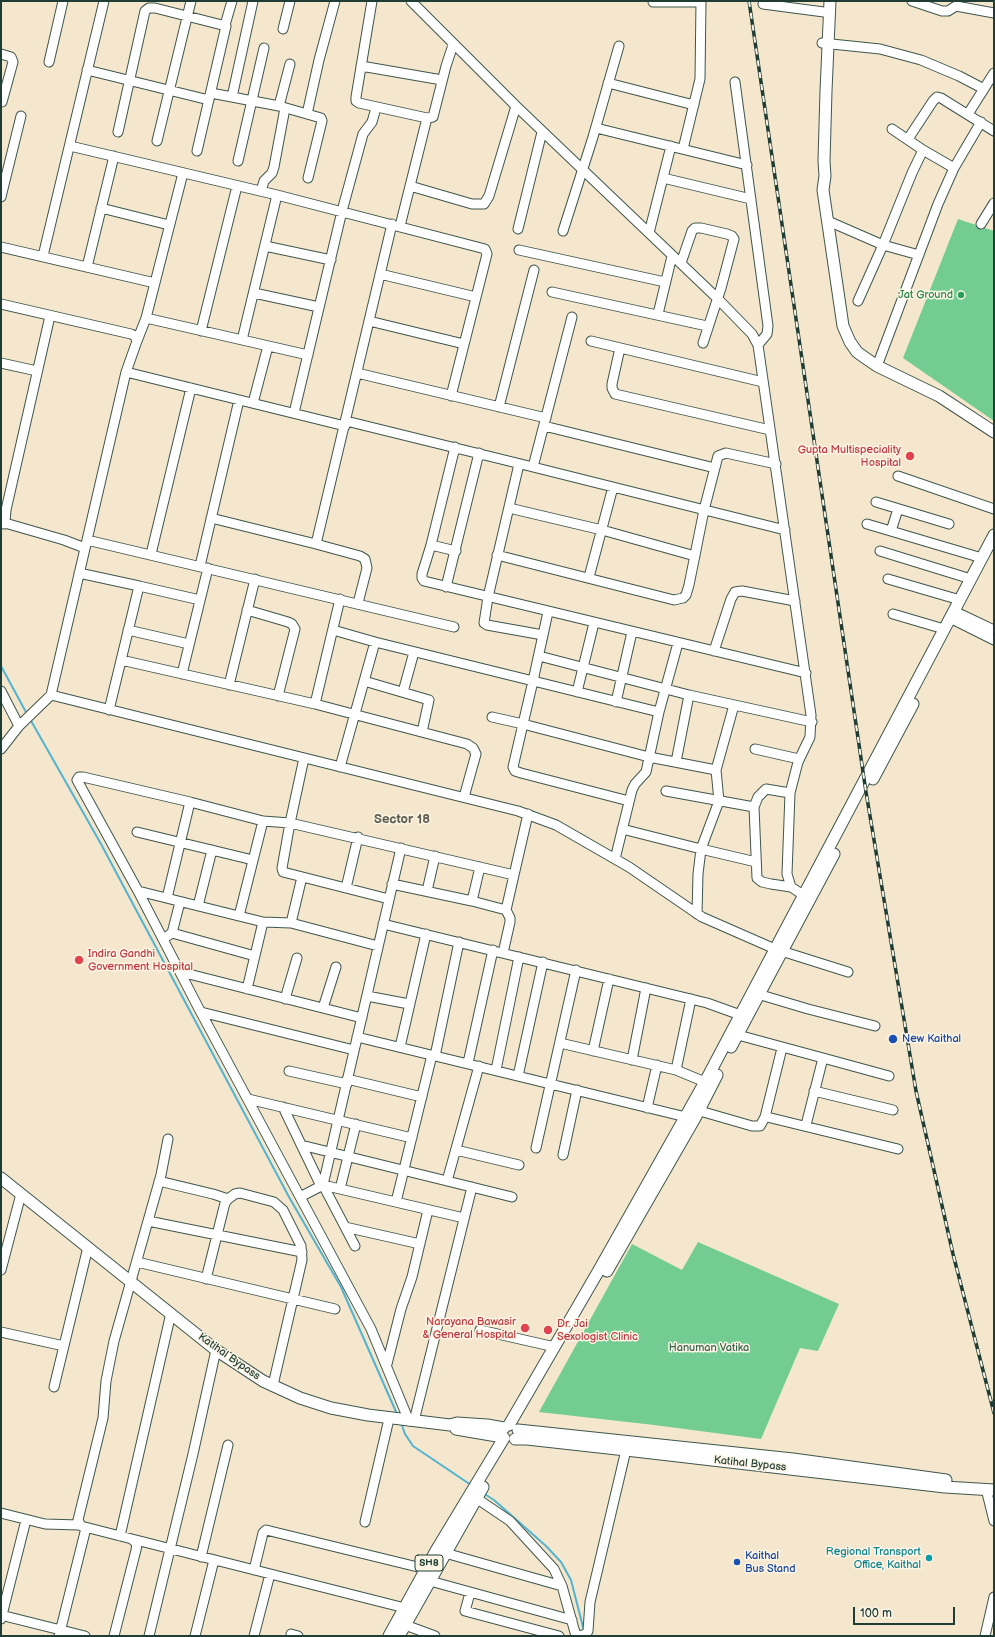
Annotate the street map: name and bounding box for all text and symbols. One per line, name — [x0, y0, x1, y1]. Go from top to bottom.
place label: Jat Ground — [898, 288, 953, 302]
marker: Jat Ground — [956, 290, 966, 300]
place label: Gupta Multispeciality Hospital — [798, 443, 901, 469]
marker: Gupta Multispeciality Hospital — [904, 450, 916, 462]
district label: Sector 18 — [374, 812, 430, 828]
place label: Indira Gandhi Government Hospital — [88, 947, 193, 973]
marker: Indira Gandhi Government Hospital — [73, 954, 85, 966]
place label: New Kaithal — [902, 1032, 961, 1046]
marker: New Kaithal — [887, 1033, 899, 1045]
place label: Narayana Bawasir & General Hospital — [422, 1315, 516, 1341]
place label: Dr. Jai Sexologist Clinic — [557, 1317, 638, 1343]
marker: Narayana Bawasir & General Hospital — [519, 1322, 531, 1334]
marker: Dr. Jai Sexologist Clinic — [542, 1324, 554, 1336]
street label: Katihal Bypass — [195, 1331, 263, 1383]
park label: Hanuman Vatika — [669, 1341, 749, 1355]
street label: Katihal Bypass — [713, 1454, 787, 1474]
place label: Regional Transport Office, Kaithal — [826, 1545, 921, 1571]
place label: Kaithal Bus Stand — [745, 1549, 796, 1575]
marker: Regional Transport Office, Kaithal — [924, 1553, 934, 1563]
road number: SH8 — [415, 1555, 443, 1571]
marker: Kaithal Bus Stand — [732, 1557, 742, 1567]
scale bar — [855, 1599, 957, 1625]
text: 100 m — [860, 1606, 892, 1621]

